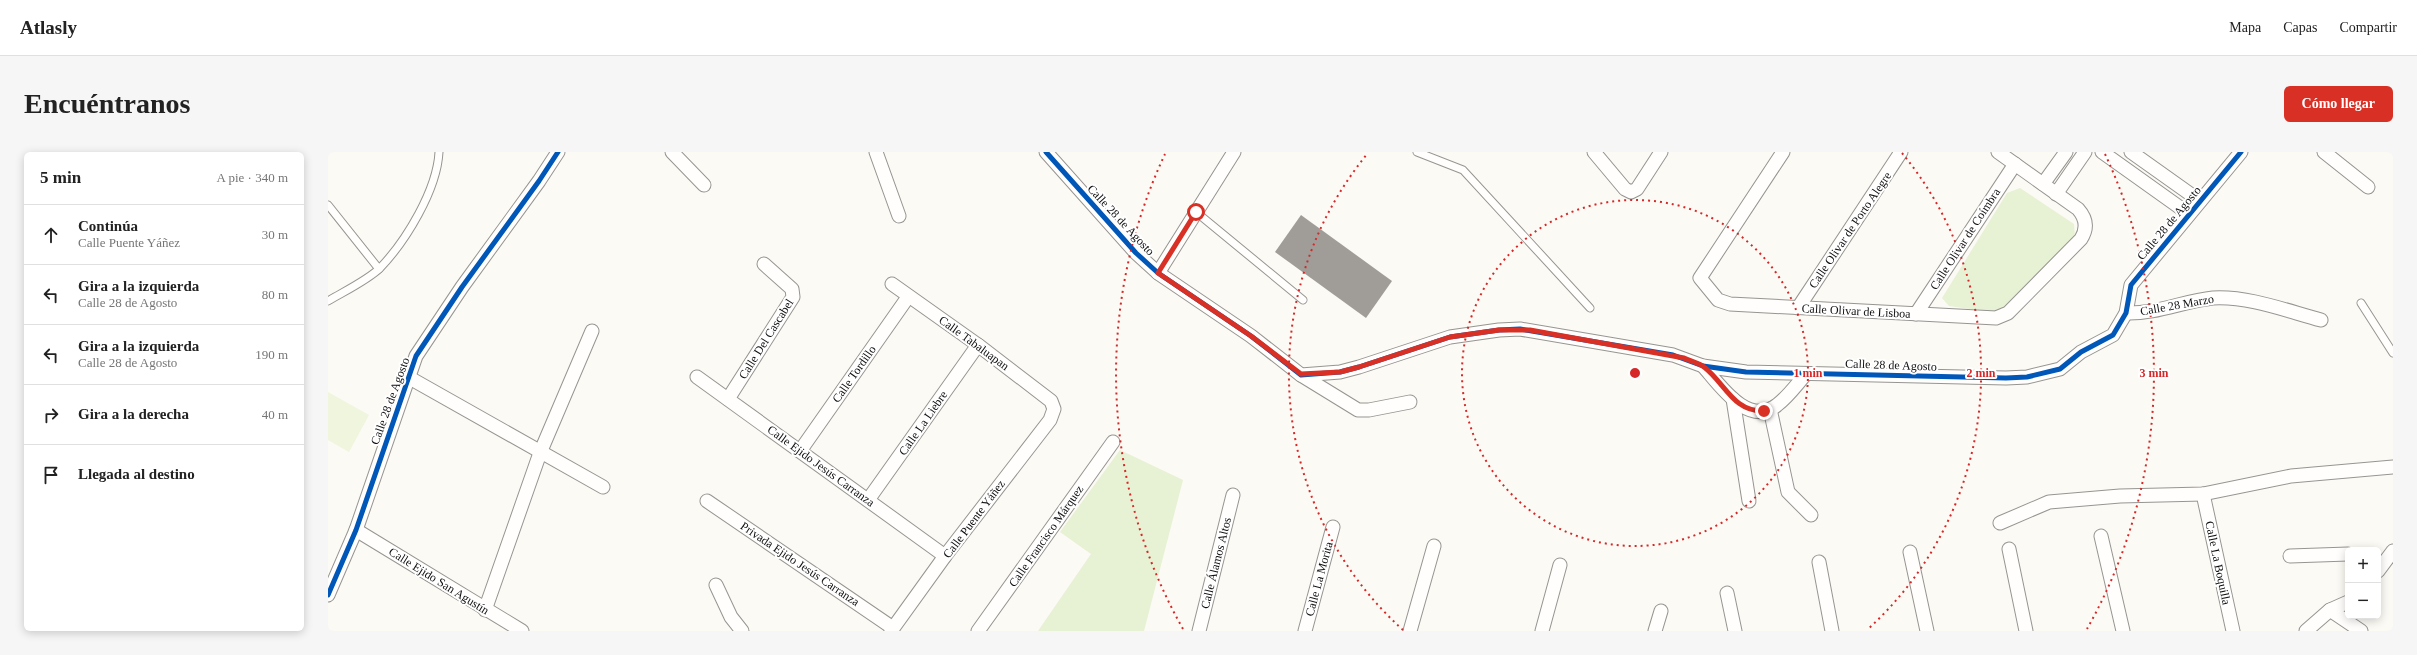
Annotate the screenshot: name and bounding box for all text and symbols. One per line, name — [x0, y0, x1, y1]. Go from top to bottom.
text: Atlasly — [20, 17, 77, 38]
text: Mapa — [2229, 20, 2261, 35]
text: Capas — [2283, 20, 2317, 35]
text: Compartir — [2339, 20, 2397, 35]
button: Cómo llegar — [2284, 86, 2393, 122]
text: Encuéntranos — [24, 88, 190, 119]
text: 5 min — [40, 168, 81, 187]
street label: Calle Olivar de Porto Alegre — [1806, 169, 1894, 291]
text: A pie · 340 m — [217, 170, 288, 185]
street label: Calle 28 de Agosto — [1085, 182, 1157, 258]
street label: Calle 28 de Agosto — [2134, 183, 2204, 263]
street label: Calle Olivar de Coímbra — [1927, 185, 2003, 292]
route start — [1187, 203, 1205, 221]
text: Continúa — [78, 218, 138, 234]
icon: ahead — [40, 224, 62, 246]
text: 30 m — [262, 227, 288, 242]
text: Calle Puente Yáñez — [78, 235, 180, 250]
text: Gira a la izquierda — [78, 278, 199, 294]
icon: left — [40, 284, 62, 306]
text: 80 m — [262, 287, 288, 302]
street label: Calle 28 Marzo — [2139, 292, 2215, 318]
text: Calle 28 de Agosto — [78, 295, 177, 310]
street label: Calle Del Cascabel — [736, 296, 797, 382]
street label: Calle Olivar de Lisboa — [1801, 301, 1911, 321]
street label: Calle Tabaluapan — [936, 313, 1012, 373]
text: Gira a la izquierda — [78, 338, 199, 354]
street label: Calle Tordillo — [829, 343, 879, 405]
icon: left — [40, 344, 62, 366]
text: 190 m — [255, 347, 288, 362]
text: Calle 28 de Agosto — [78, 355, 177, 370]
street label: Calle 28 de Agosto — [368, 356, 412, 446]
street label: Calle 28 de Agosto — [1845, 356, 1937, 374]
centre of rings — [1628, 366, 1642, 380]
text: 1 min — [1793, 366, 1823, 380]
text: 2 min — [1966, 366, 1996, 380]
text: 3 min — [2139, 366, 2169, 380]
street label: Calle La Liebre — [896, 388, 950, 458]
route end — [1755, 402, 1773, 420]
icon: right — [40, 404, 62, 426]
text: Gira a la derecha — [78, 406, 189, 422]
text: 40 m — [262, 407, 288, 422]
street label: Calle Ejido Jesús Carranza — [765, 422, 878, 510]
icon: arrive — [40, 464, 62, 486]
text: Llegada al destino — [78, 466, 195, 482]
street label: Calle Puente Yáñez — [940, 477, 1008, 561]
street label: Calle Francisco Márquez — [1006, 483, 1086, 589]
street label: Calle Álamos Altos — [1198, 515, 1234, 610]
street label: Privada Ejido Jesús Carranza — [738, 519, 863, 609]
street label: Calle La Boquilla — [2202, 520, 2234, 607]
street label: Calle La Morita — [1302, 540, 1336, 618]
street label: Calle Ejido San Agustín — [386, 544, 492, 618]
map controls — [2345, 547, 2381, 619]
button: + — [2345, 547, 2381, 583]
button: − — [2345, 583, 2381, 619]

